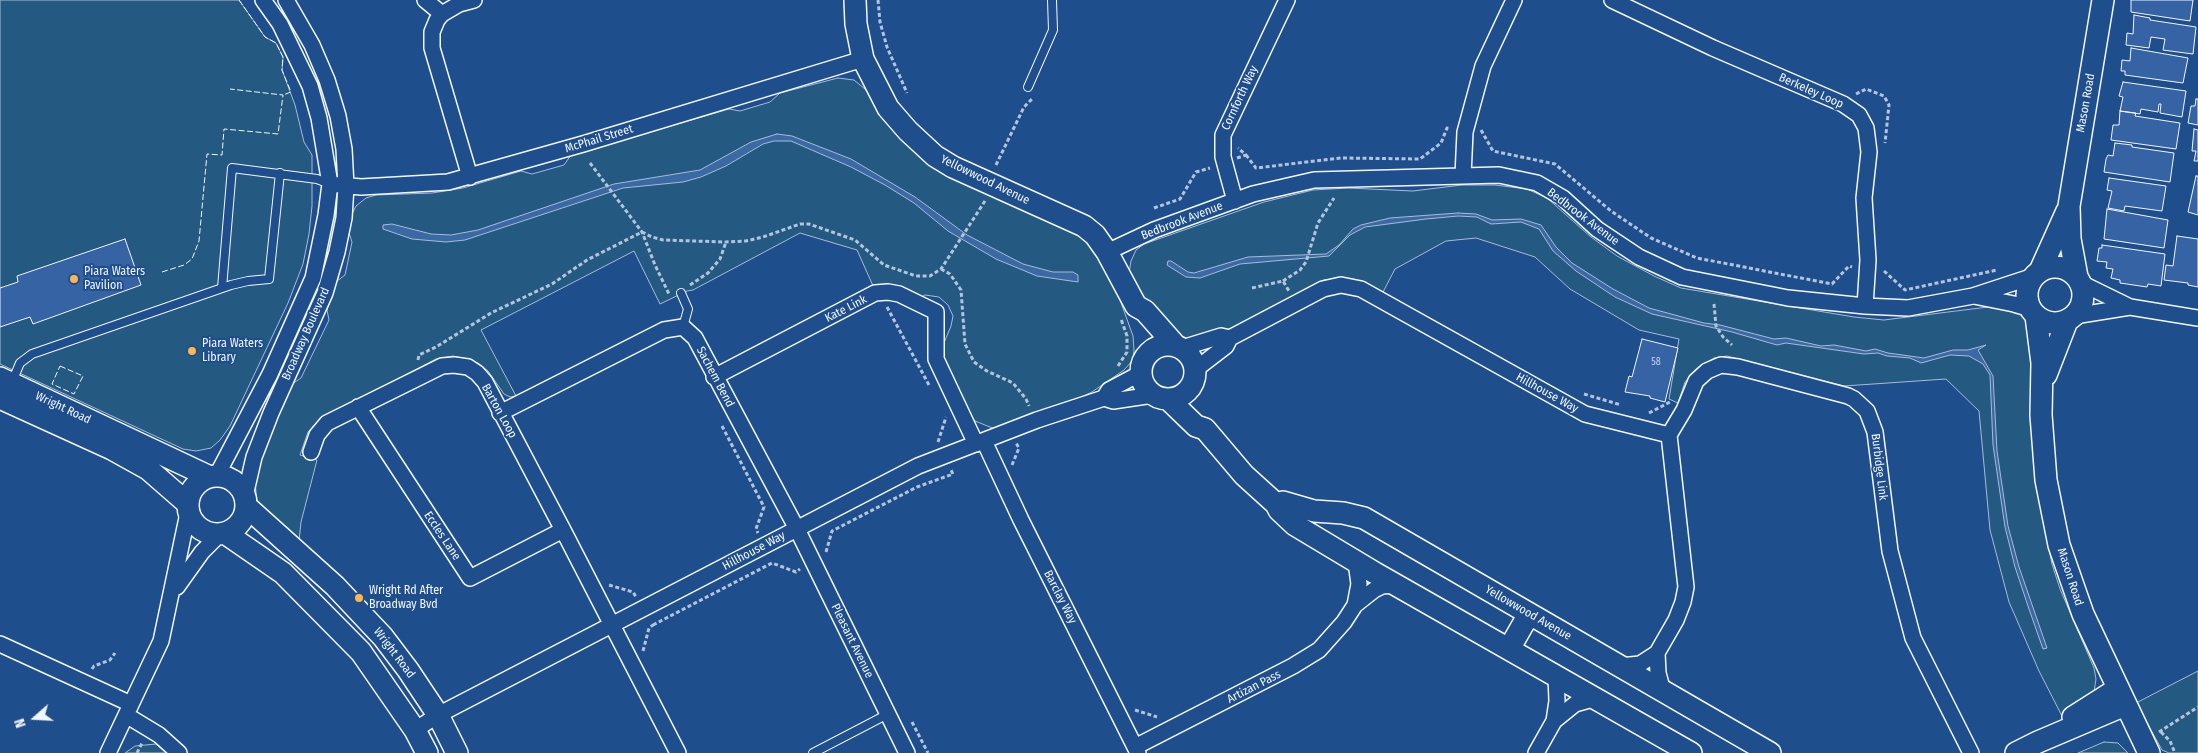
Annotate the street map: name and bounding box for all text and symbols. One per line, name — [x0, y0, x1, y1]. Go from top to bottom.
street label: Cornforth Way — [1219, 63, 1261, 133]
street label: Berkeley Loop — [1776, 70, 1846, 112]
street label: Mason Road — [2074, 72, 2098, 134]
street label: McPhail Street — [563, 122, 635, 156]
street label: Yellowwood Avenue — [938, 152, 1032, 208]
street label: Bedbrook Avenue — [1544, 185, 1622, 249]
street label: Bedbrook Avenue — [1139, 199, 1225, 243]
place label: Piara Waters Pavilion — [84, 265, 145, 293]
marker: Piara Waters Pavilion — [68, 273, 80, 285]
street label: Broadway Boulevard — [279, 285, 333, 383]
street label: Kate Link — [823, 292, 869, 326]
place label: Piara Waters Library — [202, 337, 263, 365]
street label: Sachem Bend — [693, 344, 737, 410]
marker: Piara Waters Library — [186, 345, 198, 357]
house number: 58 — [1651, 356, 1661, 368]
street label: Hillhouse Way — [1513, 370, 1581, 416]
street label: Barton Loop — [478, 381, 520, 441]
street label: Wright Road — [33, 389, 93, 427]
street label: Burbidge Link — [1868, 433, 1890, 501]
street label: Eccles Lane — [420, 509, 464, 563]
street label: Hillhouse Way — [720, 528, 788, 574]
street label: Mason Road — [2054, 546, 2086, 608]
street label: Barclay Way — [1040, 568, 1080, 626]
street label: Yellowwood Avenue — [1482, 582, 1574, 644]
place label: Wright Rd After Broadway Bvd — [369, 584, 443, 612]
marker: Wright Rd After Broadway Bvd — [353, 592, 365, 604]
street label: Pleasant Avenue — [828, 601, 876, 681]
street label: Wright Road — [370, 625, 418, 681]
street label: Artizan Pass — [1225, 667, 1283, 707]
north arrow — [10, 693, 60, 743]
text: N — [11, 716, 30, 730]

